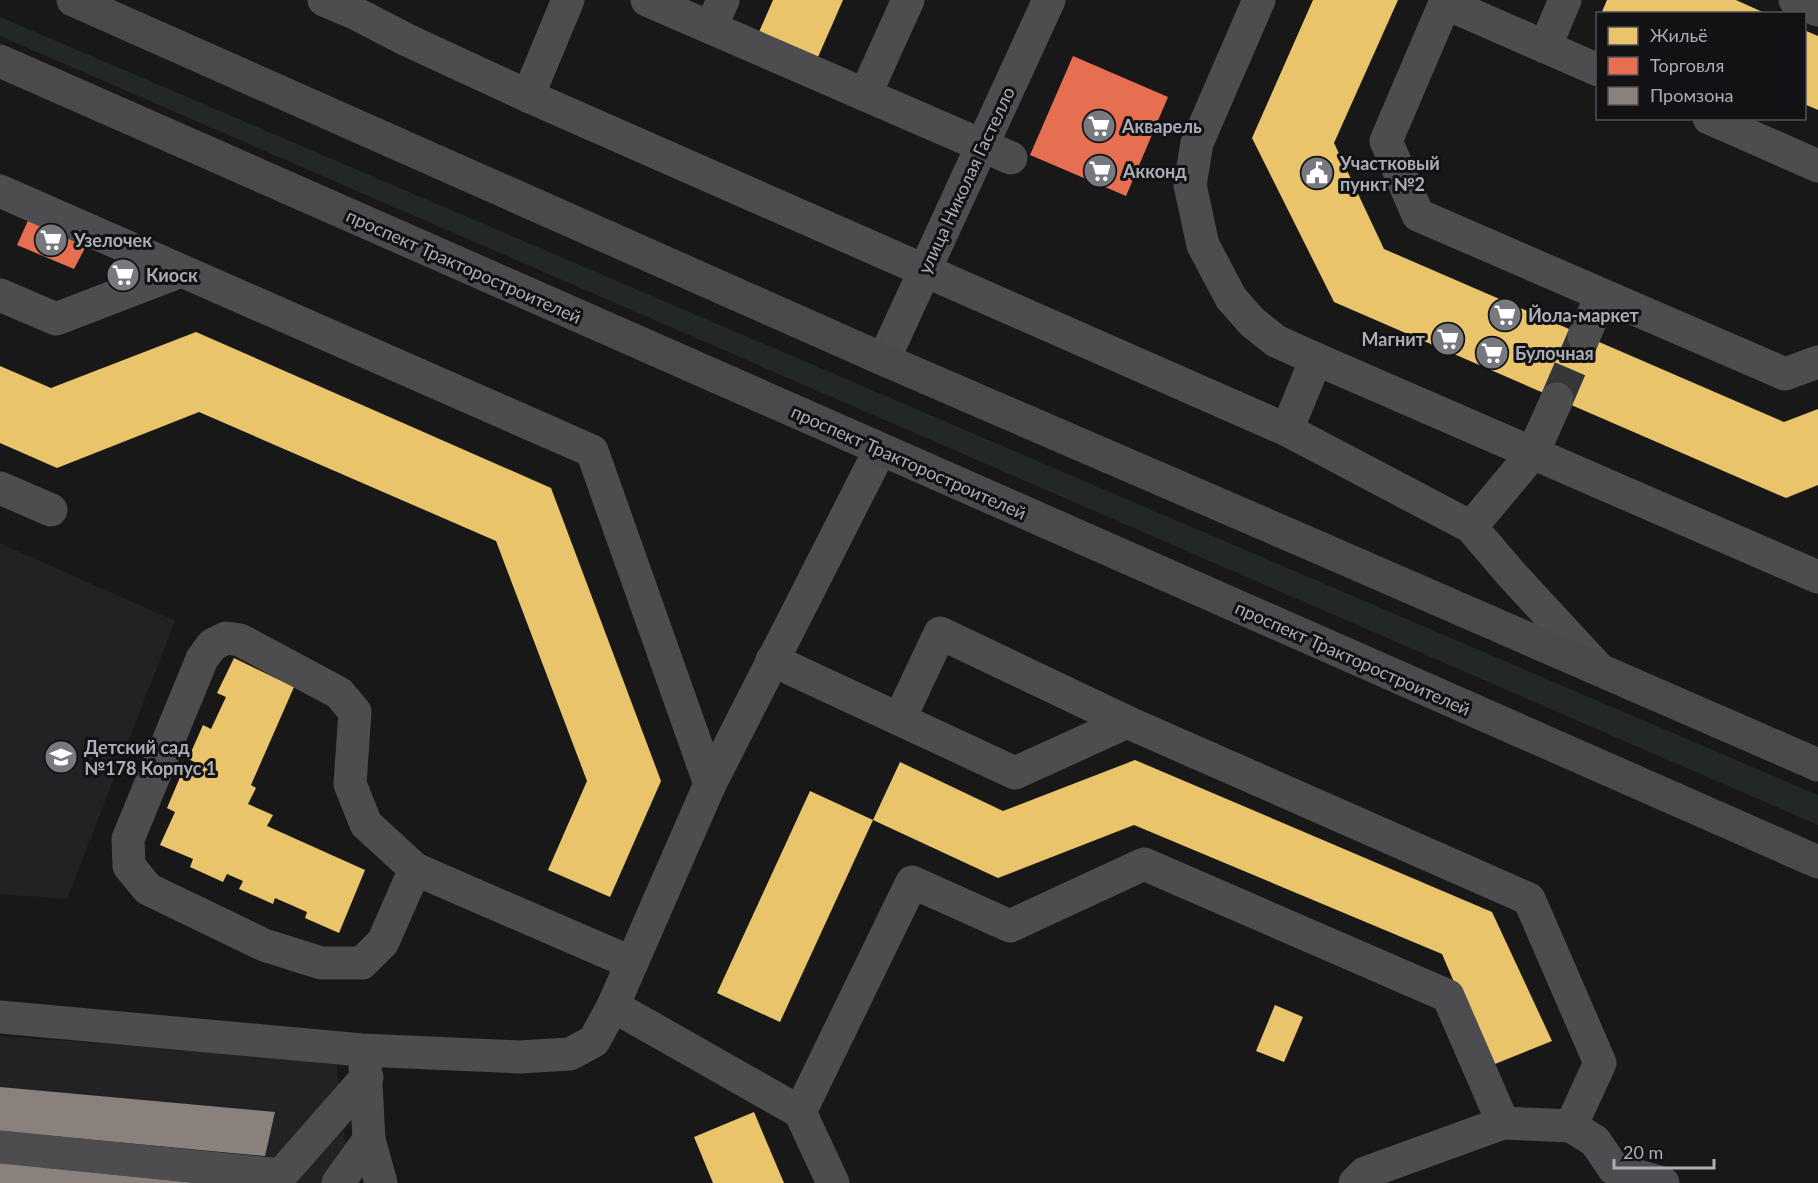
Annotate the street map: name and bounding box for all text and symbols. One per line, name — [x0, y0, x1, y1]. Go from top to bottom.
legend — [1596, 12, 1806, 120]
text: Жильё — [1650, 24, 1708, 46]
text: Торговля — [1650, 54, 1724, 76]
street label: улица Николая Гастелло — [913, 83, 1019, 277]
text: Промзона — [1650, 84, 1733, 106]
supermarket icon: Акварель — [1081, 108, 1117, 144]
place label: Акварель — [1121, 115, 1202, 137]
place label: Участковый пункт №2 — [1339, 152, 1440, 195]
supermarket icon: Акконд — [1082, 153, 1118, 189]
public building icon: Участковый пункт №2 — [1299, 155, 1335, 191]
place label: Акконд — [1122, 160, 1187, 182]
street label: проспект Тракторостроителей — [343, 204, 585, 328]
supermarket icon: Узелочек — [33, 222, 69, 258]
place label: Узелочек — [73, 229, 152, 251]
supermarket icon: Киоск — [105, 257, 141, 293]
place label: Киоск — [146, 264, 198, 286]
supermarket icon: Йола-маркет — [1487, 297, 1523, 333]
place label: Йола-маркет — [1528, 304, 1640, 326]
supermarket icon: Магнит — [1430, 321, 1466, 357]
place label: Магнит — [1362, 328, 1426, 350]
supermarket icon: Булочная — [1474, 335, 1510, 371]
place label: Булочная — [1515, 342, 1594, 364]
street label: проспект Тракторостроителей — [788, 400, 1030, 524]
street label: проспект Тракторостроителей — [1232, 596, 1474, 720]
place label: Детский сад №178 Корпус 1 — [84, 736, 216, 779]
school or university icon: Детский сад №178 Корпус 1 — [43, 739, 79, 775]
scale bar — [1614, 1132, 1714, 1170]
text: 20 m — [1623, 1141, 1663, 1163]

